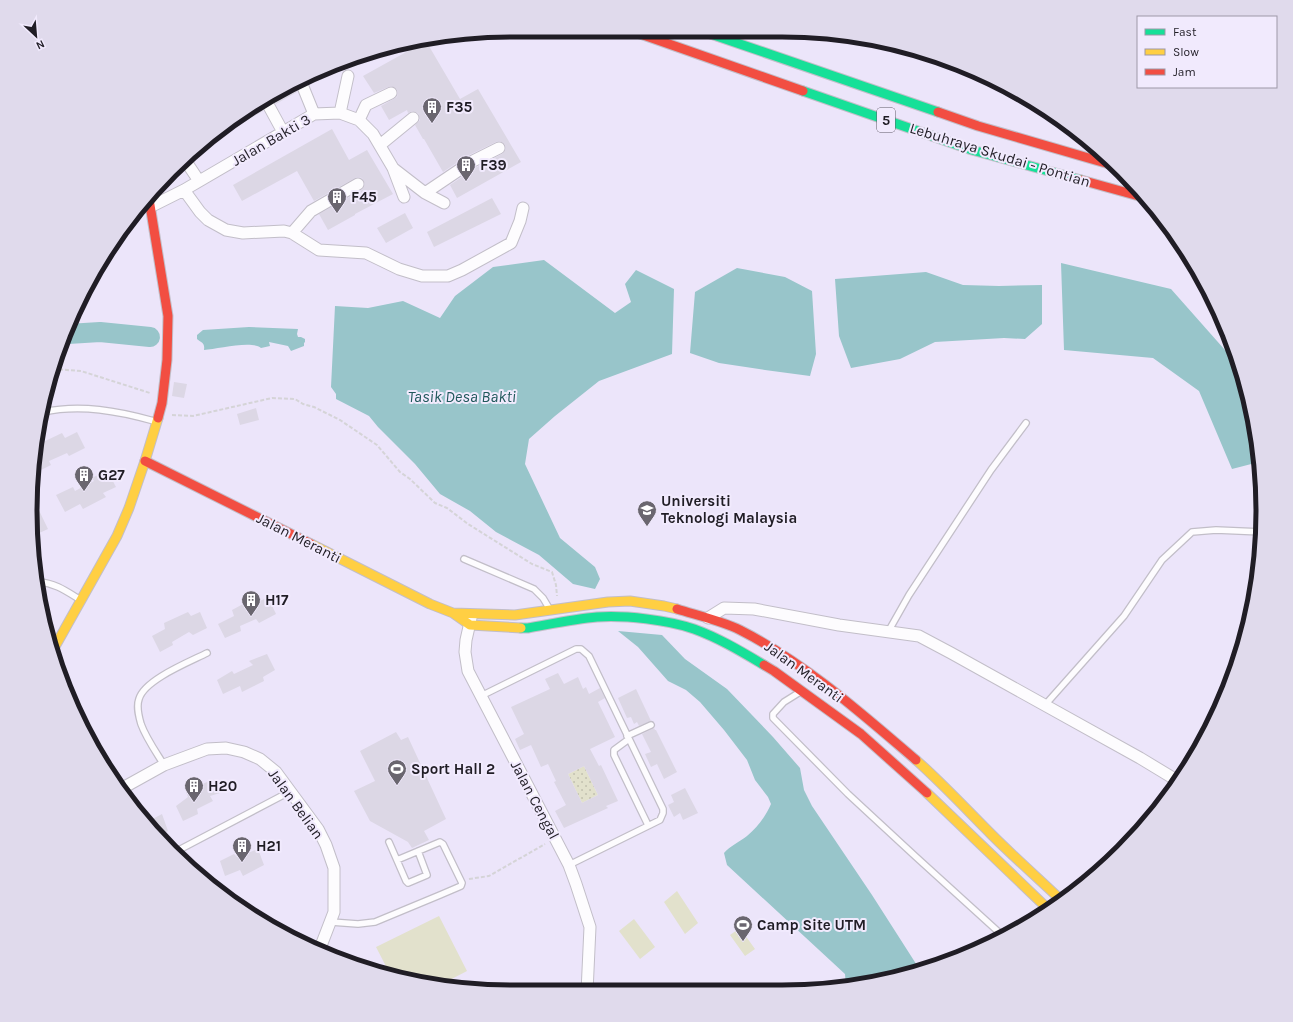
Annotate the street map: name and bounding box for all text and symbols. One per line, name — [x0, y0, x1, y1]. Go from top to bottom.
north arrow — [16, 16, 56, 56]
legend — [1137, 16, 1277, 88]
text: Fast — [1173, 25, 1197, 39]
text: N — [34, 37, 47, 52]
text: Slow — [1173, 45, 1199, 59]
text: Jam — [1173, 65, 1196, 79]
building icon: F35 — [421, 96, 443, 124]
place label: F35 — [446, 98, 473, 116]
road number: 5 — [877, 108, 895, 132]
street label: Jalan Bakti 3 — [228, 110, 314, 170]
street label: Lebuhraya Skudai - Pontian — [908, 119, 1092, 191]
building icon: F39 — [455, 154, 477, 182]
place label: F39 — [480, 156, 507, 174]
building icon: F45 — [326, 186, 348, 214]
place label: F45 — [351, 188, 377, 206]
water label: Tasik Desa Bakti — [408, 387, 516, 406]
building icon: G27 — [73, 464, 95, 492]
place label: G27 — [98, 466, 125, 484]
place label: Universiti Teknologi Malaysia — [661, 492, 797, 527]
school or university icon: Universiti Teknologi Malaysia — [636, 499, 658, 527]
street label: Jalan Meranti — [254, 509, 344, 567]
building icon: H17 — [240, 589, 262, 617]
place label: H17 — [265, 591, 289, 609]
street label: Jalan Meranti — [761, 637, 847, 707]
sports icon: Sport Hall 2 — [386, 758, 408, 786]
street label: Jalan Cengal — [507, 758, 563, 842]
place label: Sport Hall 2 — [411, 760, 495, 778]
street label: Jalan Belian — [265, 765, 327, 843]
building icon: H20 — [183, 775, 205, 803]
place label: H20 — [208, 777, 237, 795]
building icon: H21 — [231, 835, 253, 863]
place label: H21 — [256, 837, 281, 855]
sports icon: Camp Site UTM — [732, 914, 754, 942]
place label: Camp Site UTM — [757, 916, 866, 934]

